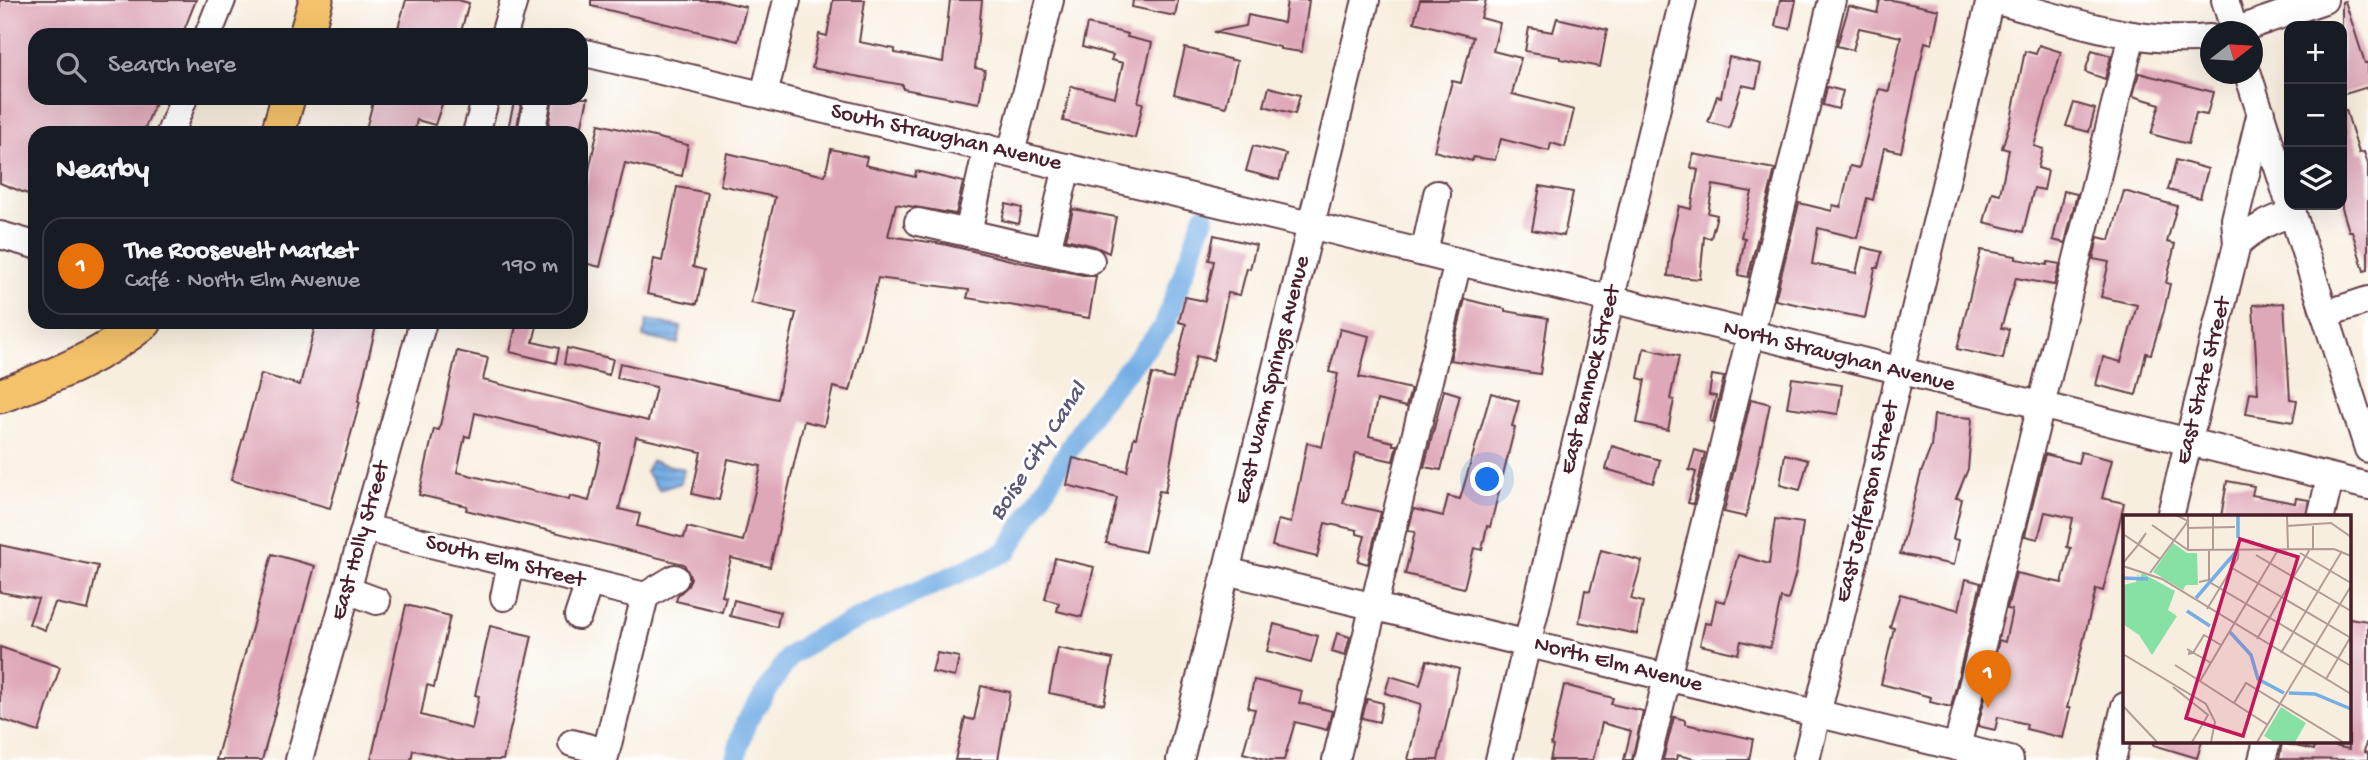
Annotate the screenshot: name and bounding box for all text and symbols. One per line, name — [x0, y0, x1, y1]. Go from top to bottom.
north arrow — [2200, 21, 2263, 84]
map controls — [2284, 21, 2347, 210]
button: + — [2284, 21, 2347, 84]
search box — [28, 28, 588, 105]
icon: search — [52, 48, 90, 86]
text: Search here — [108, 51, 236, 82]
button: − — [2284, 84, 2347, 147]
street label: South Straughan Avenue — [828, 98, 1065, 178]
button: layers — [2284, 147, 2347, 210]
text: Nearby — [56, 154, 149, 189]
text: The Roosevelt Market — [125, 237, 357, 268]
street label: East Warm Springs Avenue — [1229, 252, 1317, 507]
text: 1 — [76, 253, 86, 280]
text: 190 m — [502, 253, 558, 280]
text: Café · North Elm Avenue — [125, 268, 360, 295]
street label: East Bannock Street — [1554, 281, 1628, 477]
street label: East State Street — [2170, 293, 2238, 467]
street label: North Straughan Avenue — [1720, 315, 1959, 399]
water label: Boise City Canal — [984, 376, 1095, 526]
street label: East Jefferson Street — [1830, 397, 1906, 606]
street label: East Holly Street — [325, 457, 397, 623]
your location — [1470, 462, 1504, 496]
inset map — [2123, 515, 2350, 742]
street label: South Elm Street — [423, 529, 589, 595]
street label: North Elm Avenue — [1531, 631, 1706, 699]
pin: 1 — [1965, 650, 2011, 708]

